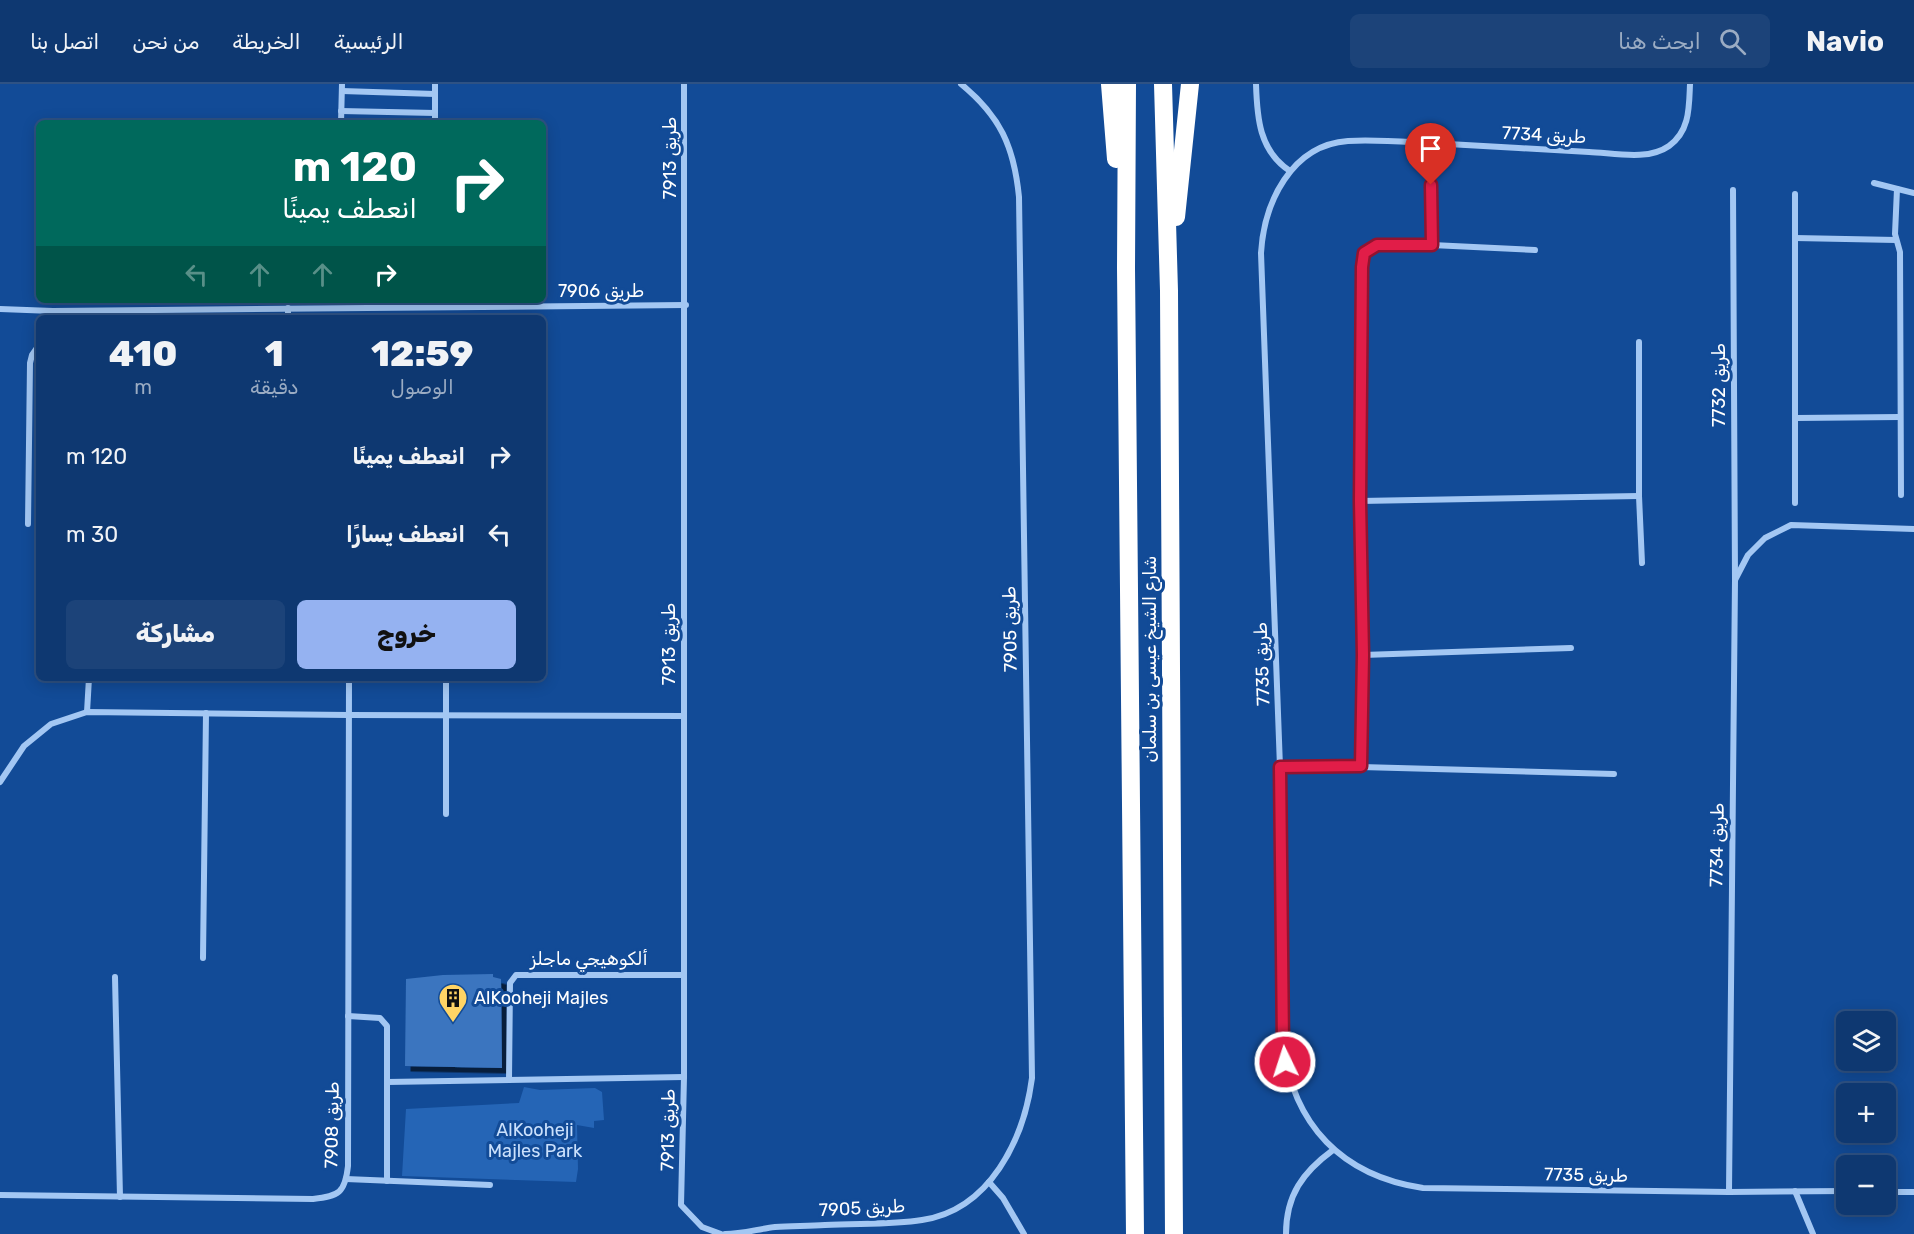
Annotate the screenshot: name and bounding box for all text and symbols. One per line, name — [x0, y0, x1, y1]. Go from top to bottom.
search box — [1350, 14, 1770, 68]
icon: search — [1716, 25, 1749, 58]
text: Navio — [1806, 25, 1884, 58]
text: ابحث هنا — [1618, 28, 1701, 55]
text: اتصل بنا — [30, 29, 99, 54]
text: من نحن — [132, 29, 199, 54]
text: الخريطة — [232, 29, 301, 54]
text: الرئيسية — [334, 29, 404, 54]
street label: طريق 7913 — [659, 117, 681, 199]
street label: طريق 7734 — [1501, 122, 1587, 148]
pin — [1405, 123, 1456, 185]
icon: arrive — [1414, 132, 1447, 165]
text: 120 m — [293, 142, 417, 192]
icon: right — [438, 144, 516, 222]
text: انعطف يمينًا — [282, 193, 417, 225]
icon: left — [180, 258, 213, 291]
icon: ahead — [243, 258, 276, 291]
icon: ahead — [306, 258, 339, 291]
icon: right — [369, 258, 402, 291]
street label: طريق 7906 — [558, 280, 644, 302]
text: 410 — [109, 332, 177, 375]
text: 1 — [265, 332, 284, 375]
text: 12:59 — [371, 332, 473, 375]
street label: طريق 7732 — [1708, 343, 1730, 427]
text: m — [134, 375, 152, 399]
text: دقيقة — [250, 375, 298, 399]
text: الوصول — [391, 375, 454, 399]
icon: right — [483, 440, 516, 473]
text: 120 m — [66, 443, 127, 470]
text: انعطف يمينًا — [352, 443, 465, 470]
icon: left — [483, 518, 516, 551]
text: 30 m — [66, 521, 118, 548]
text: انعطف يسارًا — [346, 521, 465, 548]
street label: شارع الشيخ عيسى بن سلمان — [1139, 555, 1163, 763]
street label: طريق 7905 — [998, 586, 1022, 672]
button: مشاركة — [66, 600, 285, 669]
button: خروج — [297, 600, 516, 669]
street label: طريق 7913 — [658, 603, 680, 685]
street label: طريق 7735 — [1250, 622, 1274, 706]
street label: طريق 7734 — [1705, 803, 1729, 887]
street label: ألكوهيجي ماجلز — [529, 948, 648, 972]
building icon: AlKooheji Majles — [437, 982, 469, 1024]
place label: AlKooheji Majles — [474, 987, 608, 1009]
map controls — [1836, 1011, 1896, 1215]
button: layers — [1836, 1011, 1896, 1071]
position arrow — [1253, 1030, 1317, 1094]
street label: طريق 7908 — [320, 1081, 344, 1169]
button: + — [1836, 1083, 1896, 1143]
street label: طريق 7913 — [656, 1089, 680, 1171]
park label: AlKooheji Majles Park — [488, 1119, 583, 1162]
button: − — [1836, 1155, 1896, 1215]
street label: طريق 7735 — [1544, 1163, 1628, 1187]
street label: طريق 7905 — [818, 1195, 906, 1221]

